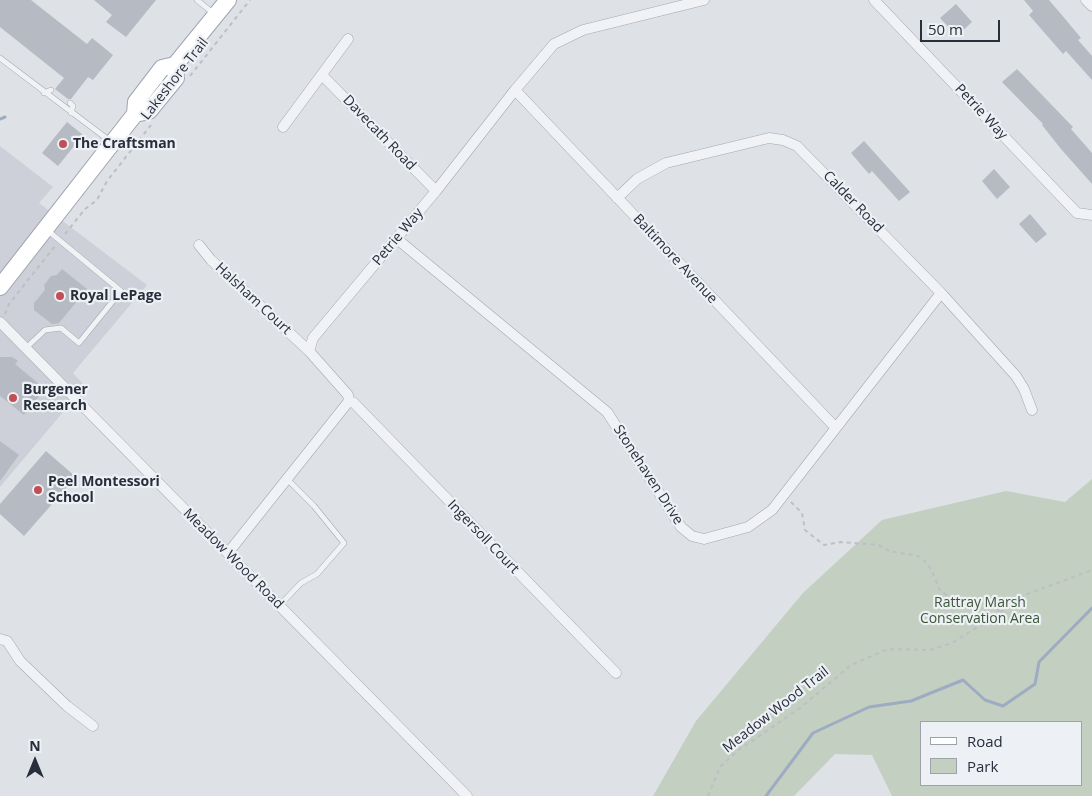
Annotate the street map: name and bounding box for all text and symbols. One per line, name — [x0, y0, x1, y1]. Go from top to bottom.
scale bar — [922, 10, 1002, 42]
text: 50 m — [928, 19, 963, 39]
street label: Lakeshore Trail — [138, 35, 212, 123]
street label: Petrie Way — [951, 81, 1011, 143]
street label: Davecath Road — [339, 92, 419, 174]
place label: The Craftsman — [73, 136, 176, 152]
marker: The Craftsman — [57, 138, 69, 150]
street label: Calder Road — [819, 168, 887, 236]
street label: Petrie Way — [369, 205, 427, 269]
street label: Baltimore Avenue — [629, 211, 721, 307]
street label: Halsham Court — [212, 260, 294, 338]
place label: Royal LePage — [70, 288, 162, 304]
marker: Royal LePage — [54, 290, 66, 302]
place label: Burgener Research — [23, 382, 88, 414]
marker: Burgener Research — [7, 392, 19, 404]
street label: Stonehaven Drive — [610, 422, 686, 528]
place label: Peel Montessori School — [48, 474, 160, 507]
marker: Peel Montessori School — [32, 484, 44, 496]
street label: Ingersoll Court — [444, 497, 522, 577]
street label: Meadow Wood Road — [179, 505, 287, 613]
park label: Rattray Marsh Conservation Area — [920, 595, 1040, 628]
street label: Meadow Wood Trail — [720, 663, 832, 757]
legend — [920, 721, 1082, 786]
text: Road — [967, 731, 1003, 751]
north arrow — [10, 736, 60, 786]
text: N — [29, 736, 41, 755]
text: Park — [967, 756, 998, 776]

